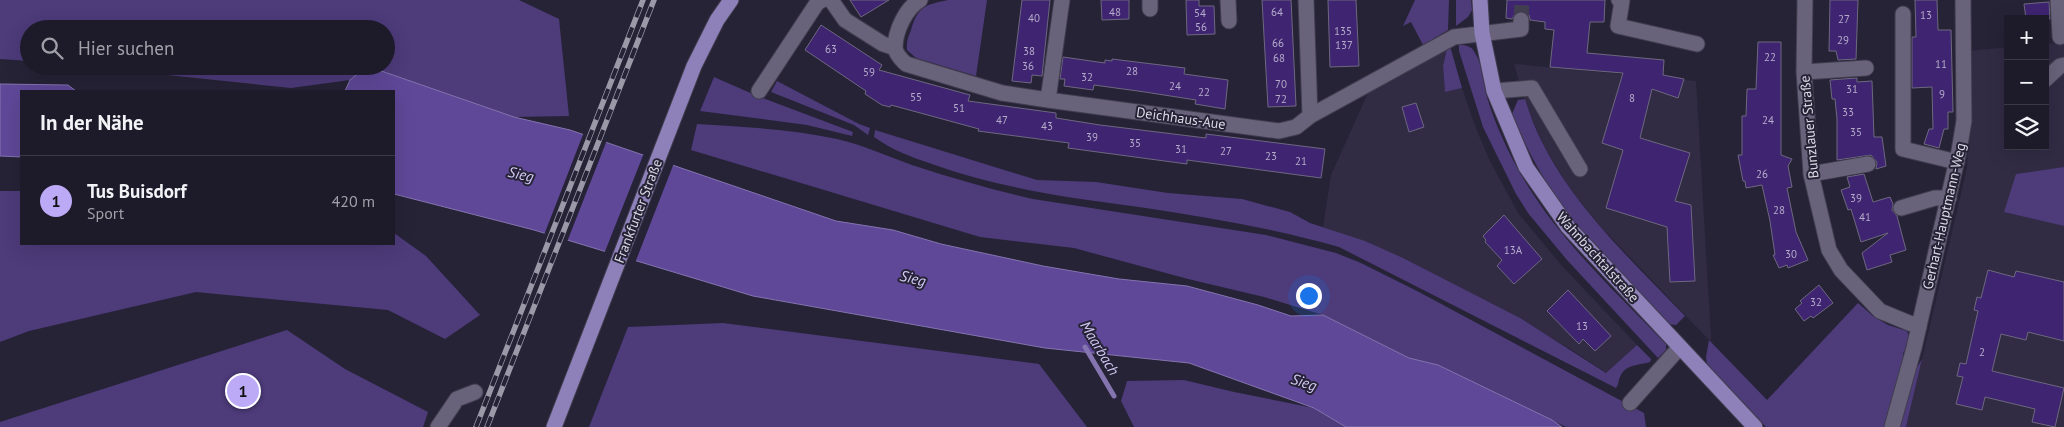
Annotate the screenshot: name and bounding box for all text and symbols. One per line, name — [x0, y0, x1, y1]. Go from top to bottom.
house number: 48 — [1109, 5, 1121, 19]
house number: 64 — [1271, 5, 1283, 19]
house number: 54 — [1194, 6, 1206, 20]
house number: 13 — [1920, 8, 1932, 22]
house number: 40 — [1028, 11, 1040, 25]
house number: 27 — [1838, 12, 1850, 26]
map controls — [2004, 15, 2049, 150]
button: + — [2004, 15, 2049, 60]
search box — [20, 20, 395, 75]
house number: 56 — [1195, 20, 1207, 34]
house number: 135 — [1334, 24, 1352, 38]
house number: 29 — [1837, 33, 1849, 47]
icon: search — [38, 34, 66, 62]
text: Hier suchen — [78, 36, 174, 60]
house number: 66 — [1272, 36, 1284, 50]
house number: 137 — [1335, 38, 1353, 52]
house number: 63 — [825, 42, 837, 56]
house number: 38 — [1023, 44, 1035, 58]
house number: 22 — [1764, 50, 1776, 64]
house number: 68 — [1273, 51, 1285, 65]
house number: 11 — [1935, 57, 1947, 71]
house number: 36 — [1022, 59, 1034, 73]
button: − — [2004, 60, 2049, 105]
house number: 28 — [1126, 64, 1138, 78]
house number: 59 — [863, 65, 875, 79]
house number: 32 — [1081, 70, 1093, 84]
street label: Bunzlauer Straße — [1796, 75, 1822, 179]
house number: 70 — [1275, 77, 1287, 91]
house number: 24 — [1169, 79, 1181, 93]
house number: 31 — [1846, 82, 1858, 96]
house number: 22 — [1198, 85, 1210, 99]
house number: 9 — [1939, 87, 1945, 101]
house number: 55 — [910, 90, 922, 104]
house number: 8 — [1629, 91, 1635, 105]
house number: 72 — [1275, 92, 1287, 106]
house number: 51 — [953, 101, 965, 115]
street label: Deichhaus-Aue — [1135, 103, 1227, 133]
house number: 33 — [1842, 105, 1854, 119]
button: layers — [2004, 105, 2049, 150]
text: In der Nähe — [40, 109, 144, 136]
house number: 47 — [996, 113, 1008, 127]
house number: 24 — [1762, 113, 1774, 127]
house number: 43 — [1041, 119, 1053, 133]
house number: 35 — [1850, 125, 1862, 139]
house number: 39 — [1086, 130, 1098, 144]
house number: 35 — [1129, 136, 1141, 150]
street label: Gerhart-Hauptmann-Weg — [1918, 141, 1970, 291]
house number: 31 — [1175, 142, 1187, 156]
house number: 27 — [1220, 144, 1232, 158]
house number: 23 — [1265, 149, 1277, 163]
house number: 21 — [1295, 154, 1307, 168]
street label: Frankfurter Straße — [610, 156, 666, 266]
water label: Sieg — [506, 162, 536, 186]
house number: 26 — [1756, 167, 1768, 181]
text: Tus Buisdorf — [87, 179, 187, 203]
text: 1 — [51, 191, 61, 211]
text: 420 m — [332, 191, 375, 211]
house number: 39 — [1850, 191, 1862, 205]
text: Sport — [87, 203, 124, 223]
house number: 28 — [1773, 203, 1785, 217]
street label: Wahnbachtalstraße — [1553, 208, 1643, 306]
house number: 41 — [1859, 210, 1871, 224]
house number: 13A — [1504, 243, 1523, 257]
house number: 30 — [1785, 247, 1797, 261]
water label: Sieg — [898, 266, 928, 290]
your location — [1296, 283, 1322, 309]
house number: 32 — [1810, 295, 1822, 309]
water label: Maarbach — [1076, 317, 1124, 379]
house number: 13 — [1576, 319, 1588, 333]
house number: 2 — [1979, 345, 1985, 359]
water label: Sieg — [1289, 369, 1320, 395]
pin: 1 — [227, 372, 259, 410]

